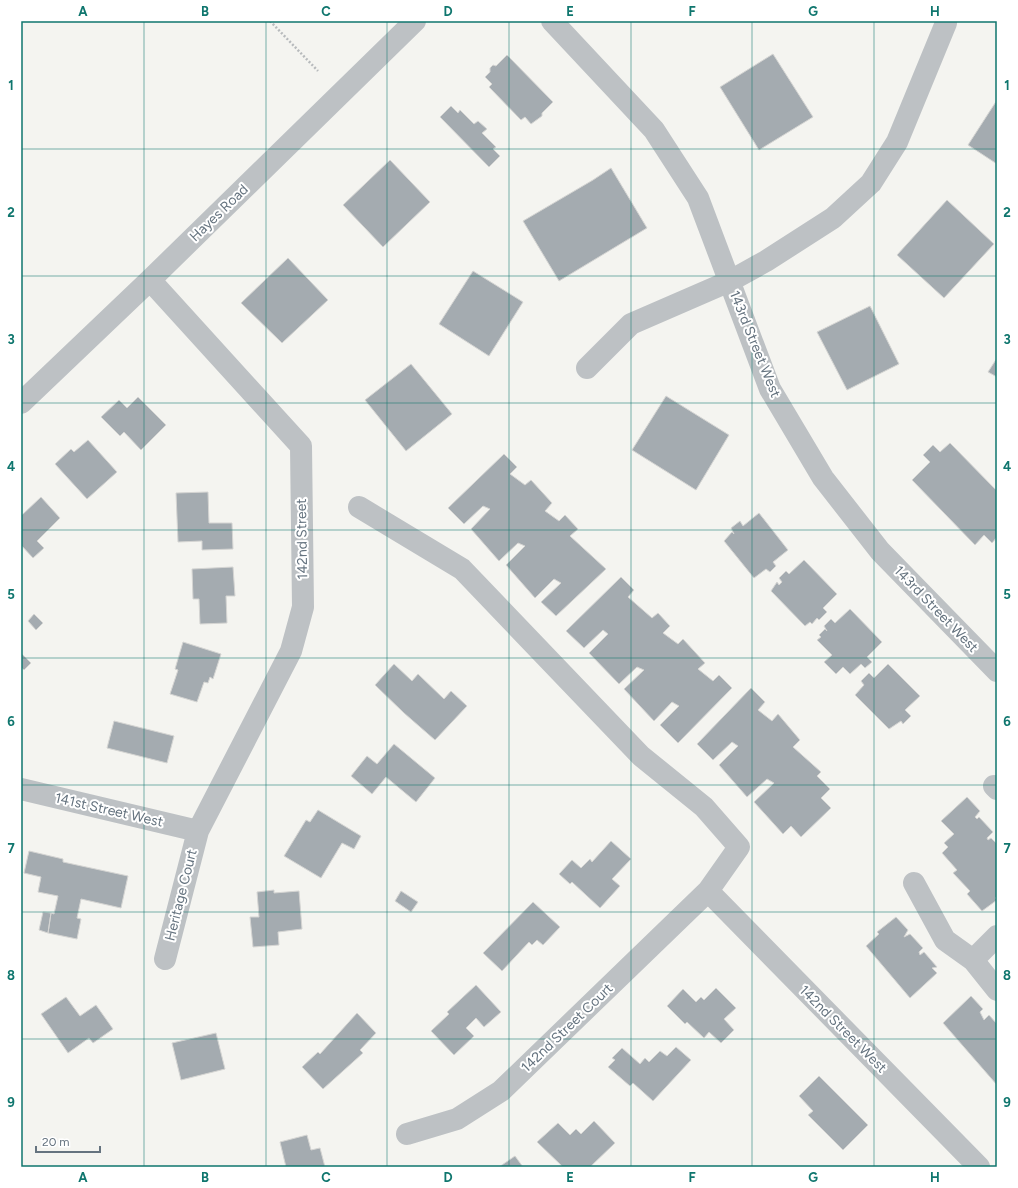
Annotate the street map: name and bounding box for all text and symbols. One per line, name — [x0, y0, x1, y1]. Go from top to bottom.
text: A — [78, 4, 88, 19]
text: B — [201, 4, 209, 19]
text: C — [321, 4, 331, 19]
text: D — [443, 4, 453, 19]
text: E — [566, 4, 574, 19]
text: F — [688, 4, 696, 19]
text: G — [808, 4, 818, 19]
text: H — [930, 4, 940, 19]
text: 1 — [8, 78, 14, 93]
text: 1 — [1004, 78, 1010, 93]
street label: Hayes Road — [186, 181, 252, 245]
text: 2 — [7, 205, 15, 220]
text: 2 — [1003, 205, 1011, 220]
street label: 143rd Street West — [726, 288, 784, 400]
text: 3 — [7, 332, 15, 347]
text: 3 — [1003, 332, 1011, 347]
text: 4 — [7, 459, 15, 474]
text: 4 — [1003, 459, 1011, 474]
street label: 142nd Street — [293, 498, 311, 580]
street label: 143rd Street West — [890, 562, 982, 656]
text: 5 — [7, 587, 15, 602]
text: 5 — [1003, 587, 1011, 602]
text: 6 — [7, 714, 15, 729]
text: 6 — [1003, 714, 1011, 729]
street label: 141st Street West — [53, 789, 165, 831]
text: 7 — [7, 841, 15, 856]
text: 7 — [1003, 841, 1011, 856]
street label: Heritage Court — [161, 847, 201, 943]
text: 8 — [7, 968, 15, 983]
text: 8 — [1003, 968, 1011, 983]
street label: 142nd Street Court — [518, 980, 616, 1076]
street label: 142nd Street West — [796, 982, 890, 1076]
text: 9 — [7, 1095, 15, 1110]
text: 9 — [1003, 1095, 1011, 1110]
scale bar — [36, 1128, 100, 1154]
text: 20 m — [42, 1135, 70, 1149]
text: A — [78, 1170, 88, 1185]
text: B — [201, 1170, 209, 1185]
text: C — [321, 1170, 331, 1185]
text: D — [443, 1170, 453, 1185]
text: E — [566, 1170, 574, 1185]
text: F — [688, 1170, 696, 1185]
text: G — [808, 1170, 818, 1185]
text: H — [930, 1170, 940, 1185]

